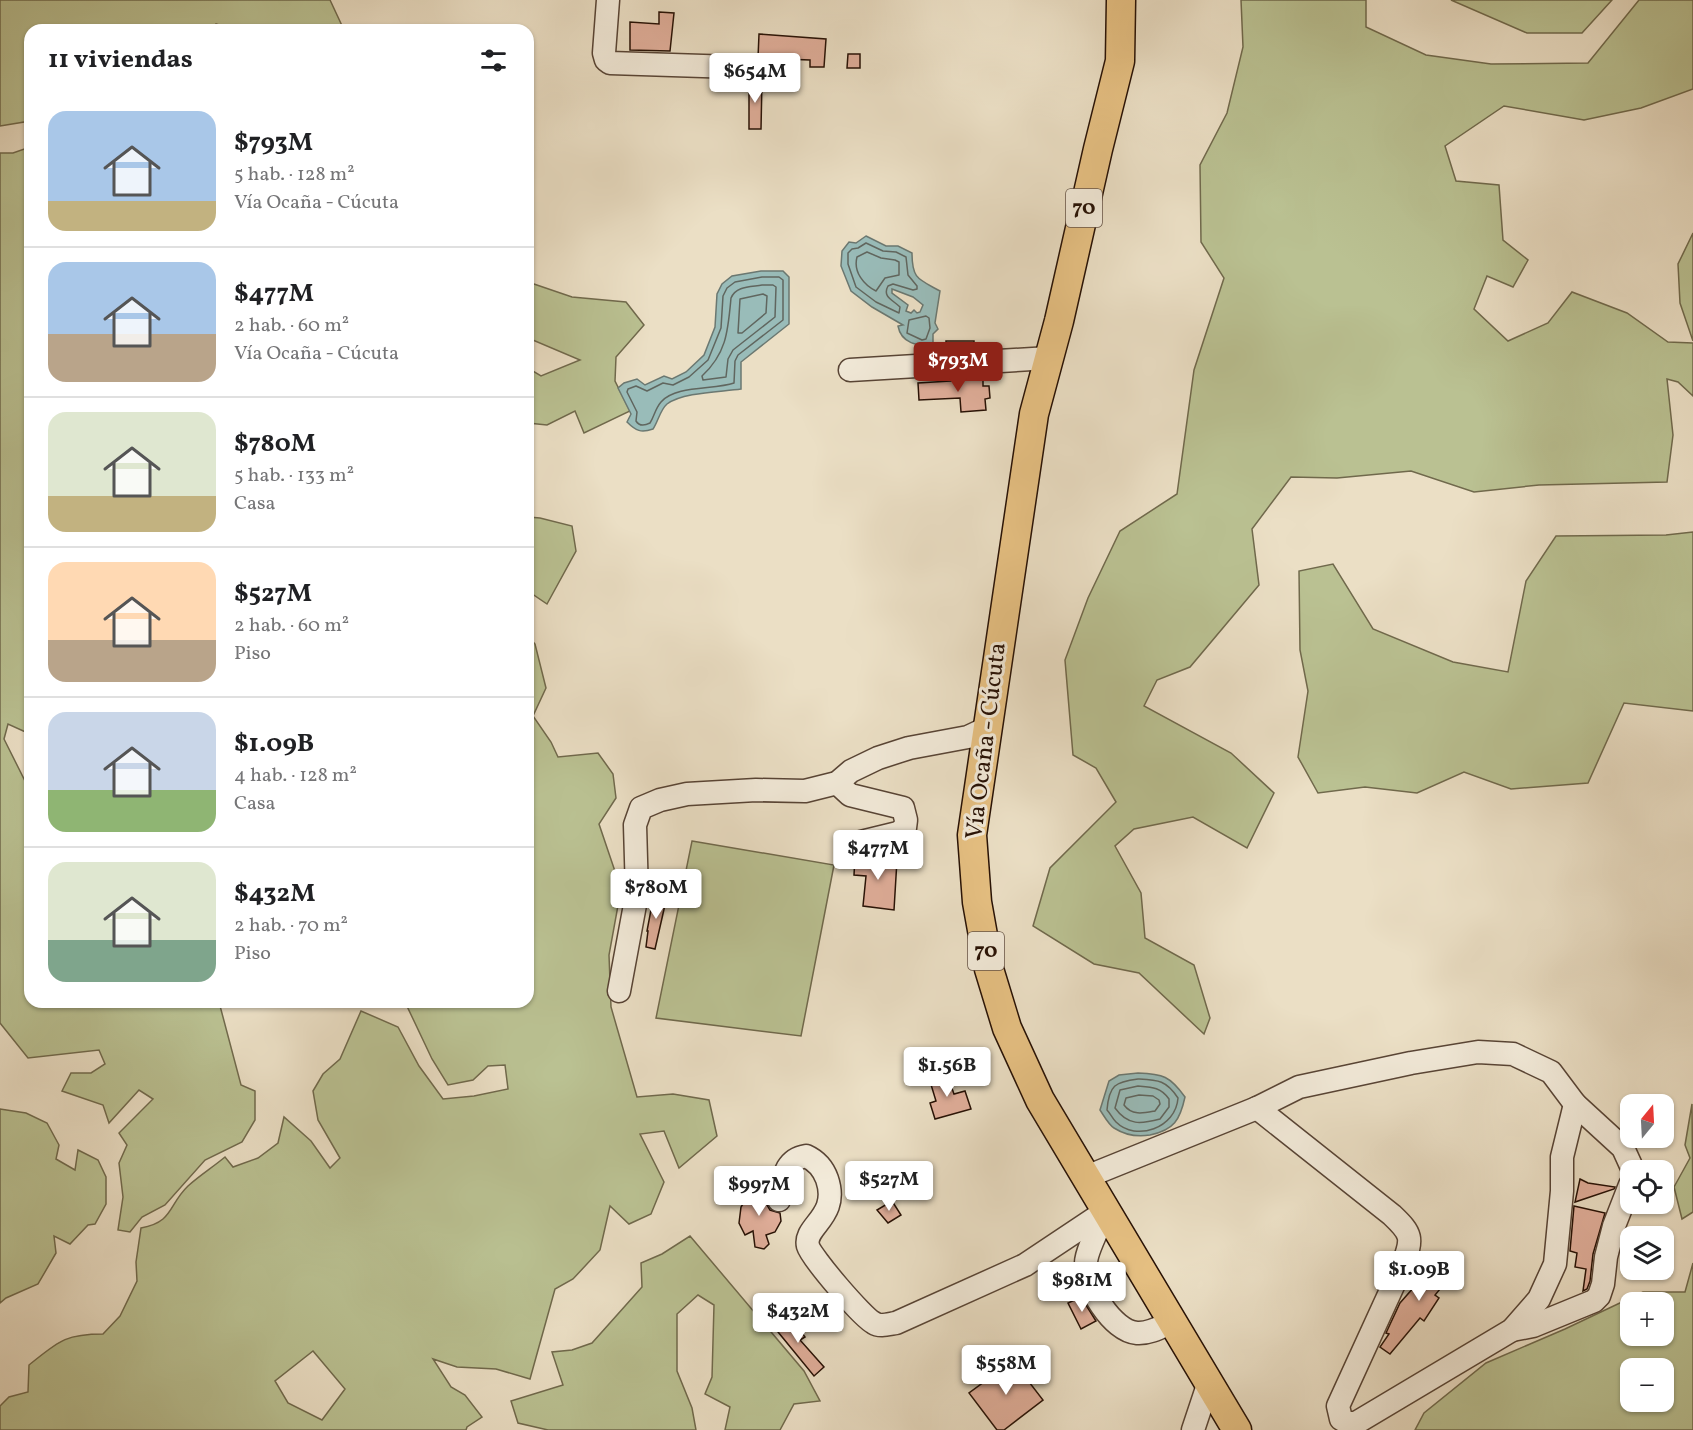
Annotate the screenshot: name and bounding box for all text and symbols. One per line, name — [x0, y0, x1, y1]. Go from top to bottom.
text: 11 viviendas — [48, 42, 193, 78]
icon: filters — [477, 44, 510, 77]
pin: $654M — [713, 53, 797, 104]
text: $654M — [723, 58, 787, 86]
text: $793M — [234, 125, 313, 161]
icon: home — [96, 135, 168, 207]
text: 5 hab. · 128 m² — [234, 161, 355, 189]
text: Vía Ocaña - Cúcuta — [234, 189, 399, 217]
road number: 70 — [1066, 189, 1102, 227]
text: $477M — [234, 276, 314, 312]
icon: home — [96, 286, 168, 358]
text: 2 hab. · 60 m² — [234, 312, 349, 340]
text: Vía Ocaña - Cúcuta — [234, 340, 399, 368]
pin: $793M — [916, 342, 1000, 393]
text: $793M — [928, 347, 988, 375]
text: $780M — [234, 426, 316, 462]
icon: home — [96, 436, 168, 508]
text: 5 hab. · 133 m² — [234, 462, 354, 490]
text: Casa — [234, 490, 276, 518]
text: $527M — [234, 576, 312, 612]
icon: home — [96, 586, 168, 658]
text: 2 hab. · 60 m² — [234, 612, 349, 640]
text: Piso — [234, 640, 271, 668]
street label: Vía Ocaña - Cúcuta — [958, 641, 1016, 841]
text: $1.09B — [234, 726, 314, 762]
icon: home — [96, 736, 168, 808]
text: 4 hab. · 128 m² — [234, 762, 357, 790]
text: Casa — [234, 790, 276, 818]
pin: $477M — [836, 830, 920, 881]
text: $477M — [847, 835, 909, 863]
pin: $780M — [614, 869, 698, 920]
text: $780M — [625, 874, 687, 902]
text: $432M — [234, 876, 315, 912]
icon: home — [96, 886, 168, 958]
text: 2 hab. · 70 m² — [234, 912, 348, 940]
road number: 70 — [968, 932, 1004, 970]
text: Piso — [234, 940, 271, 968]
pin: $1.56B — [898, 1047, 996, 1098]
text: $1.56B — [918, 1052, 976, 1080]
north arrow — [1620, 1094, 1674, 1148]
map controls — [1620, 1094, 1674, 1412]
button: locate — [1620, 1160, 1674, 1214]
pin: $527M — [847, 1161, 931, 1212]
pin: $997M — [717, 1166, 801, 1217]
text: $527M — [859, 1166, 919, 1194]
text: $997M — [728, 1171, 790, 1199]
button: layers — [1620, 1226, 1674, 1280]
pin: $1.09B — [1370, 1251, 1468, 1302]
text: $1.09B — [1388, 1256, 1450, 1284]
pin: $981M — [1040, 1262, 1124, 1313]
text: $981M — [1052, 1267, 1112, 1295]
button: + — [1620, 1292, 1674, 1346]
pin: $432M — [756, 1293, 840, 1344]
text: $432M — [767, 1298, 829, 1326]
pin: $558M — [964, 1345, 1048, 1396]
text: $558M — [976, 1350, 1036, 1378]
button: − — [1620, 1358, 1674, 1412]

